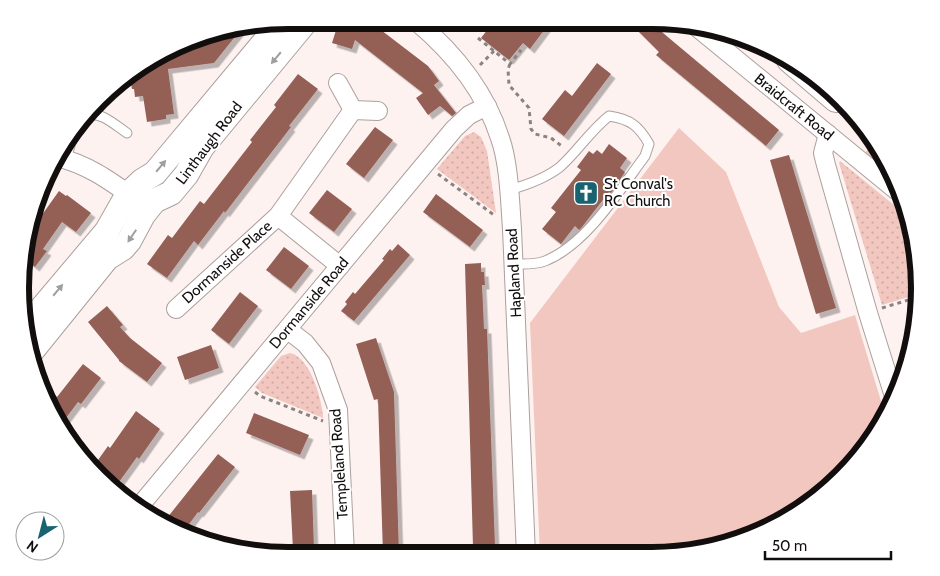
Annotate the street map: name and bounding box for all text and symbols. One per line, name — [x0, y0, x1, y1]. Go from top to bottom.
one-way arrow — [271, 51, 282, 64]
street label: Braidcraft Road — [751, 70, 837, 144]
street label: Linthaugh Road — [172, 98, 246, 188]
one-way arrow — [155, 160, 166, 173]
place label: St Conval's RC Church — [604, 175, 673, 210]
church icon: St Conval's RC Church — [573, 180, 599, 206]
street label: Dormanside Place — [178, 217, 276, 307]
street label: Hapland Road — [503, 228, 525, 318]
one-way arrow — [127, 230, 136, 243]
street label: Dormanside Road — [266, 254, 352, 352]
one-way arrow — [52, 283, 63, 296]
street label: Templeland Road — [326, 408, 352, 520]
north arrow — [15, 511, 65, 561]
scale bar — [765, 528, 891, 560]
text: N — [23, 536, 42, 557]
text: 50 m — [772, 537, 807, 555]

